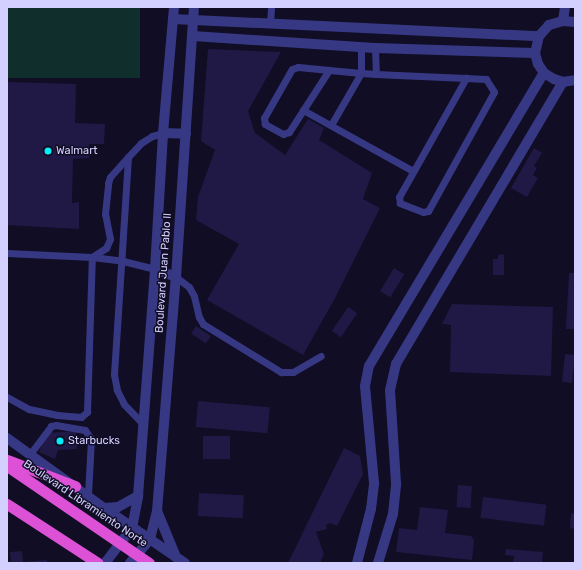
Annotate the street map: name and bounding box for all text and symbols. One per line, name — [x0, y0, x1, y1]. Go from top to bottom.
place label: Walmart — [56, 144, 98, 158]
marker: Walmart — [43, 146, 53, 156]
street label: Boulevard Juan Pablo II — [153, 212, 175, 334]
place label: Starbucks — [68, 434, 120, 448]
marker: Starbucks — [55, 436, 65, 446]
street label: Boulevard Libramiento Norte — [20, 457, 150, 551]

